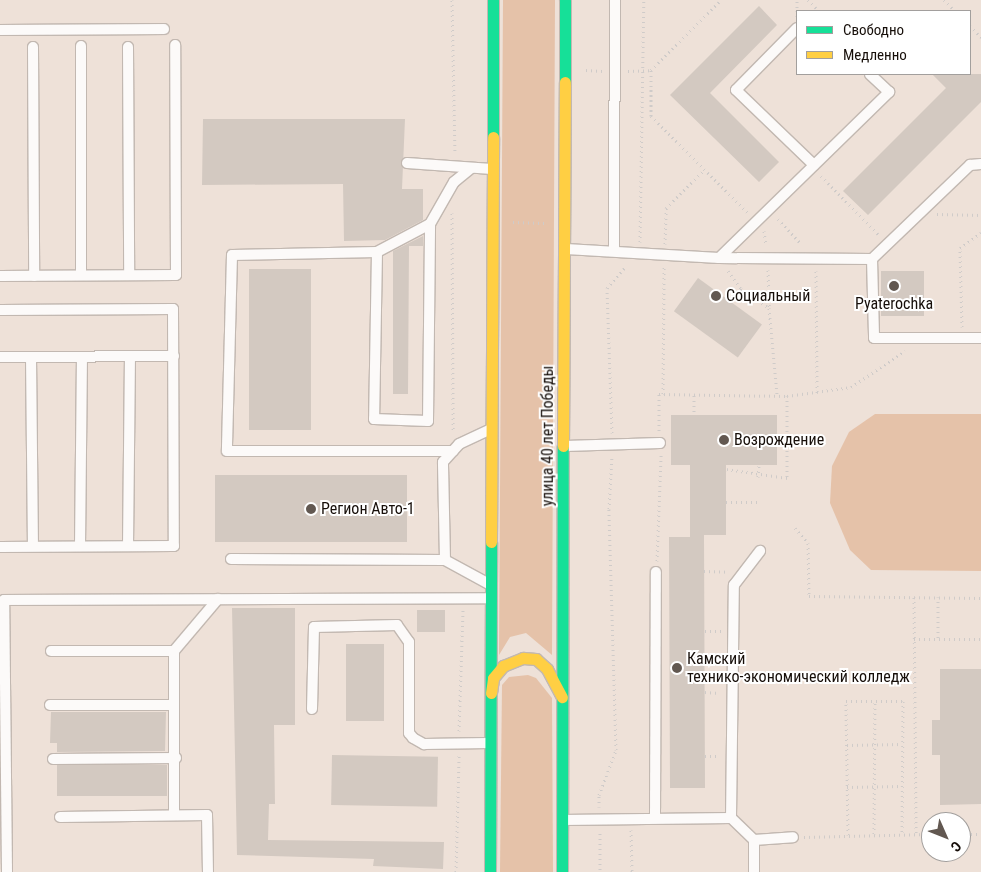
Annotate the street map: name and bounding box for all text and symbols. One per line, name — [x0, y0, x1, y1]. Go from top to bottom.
legend — [796, 10, 971, 75]
text: Свободно — [843, 21, 904, 39]
text: Медленно — [843, 46, 907, 64]
marker: Pyaterochka — [888, 280, 900, 292]
place label: Социальный — [726, 286, 810, 306]
marker: Социальный — [710, 290, 722, 302]
place label: Pyaterochka — [855, 294, 933, 314]
street label: улица 40 лет Победы — [538, 366, 558, 506]
place label: Возрождение — [734, 430, 824, 450]
marker: Возрождение — [718, 434, 730, 446]
place label: Регион Авто-1 — [321, 499, 415, 519]
marker: Регион Авто-1 — [305, 503, 317, 515]
place label: Камский технико-экономический колледж — [687, 649, 910, 687]
marker: Камский технико-экономический колледж — [671, 662, 683, 674]
north arrow — [921, 812, 971, 862]
text: С — [948, 838, 965, 855]

